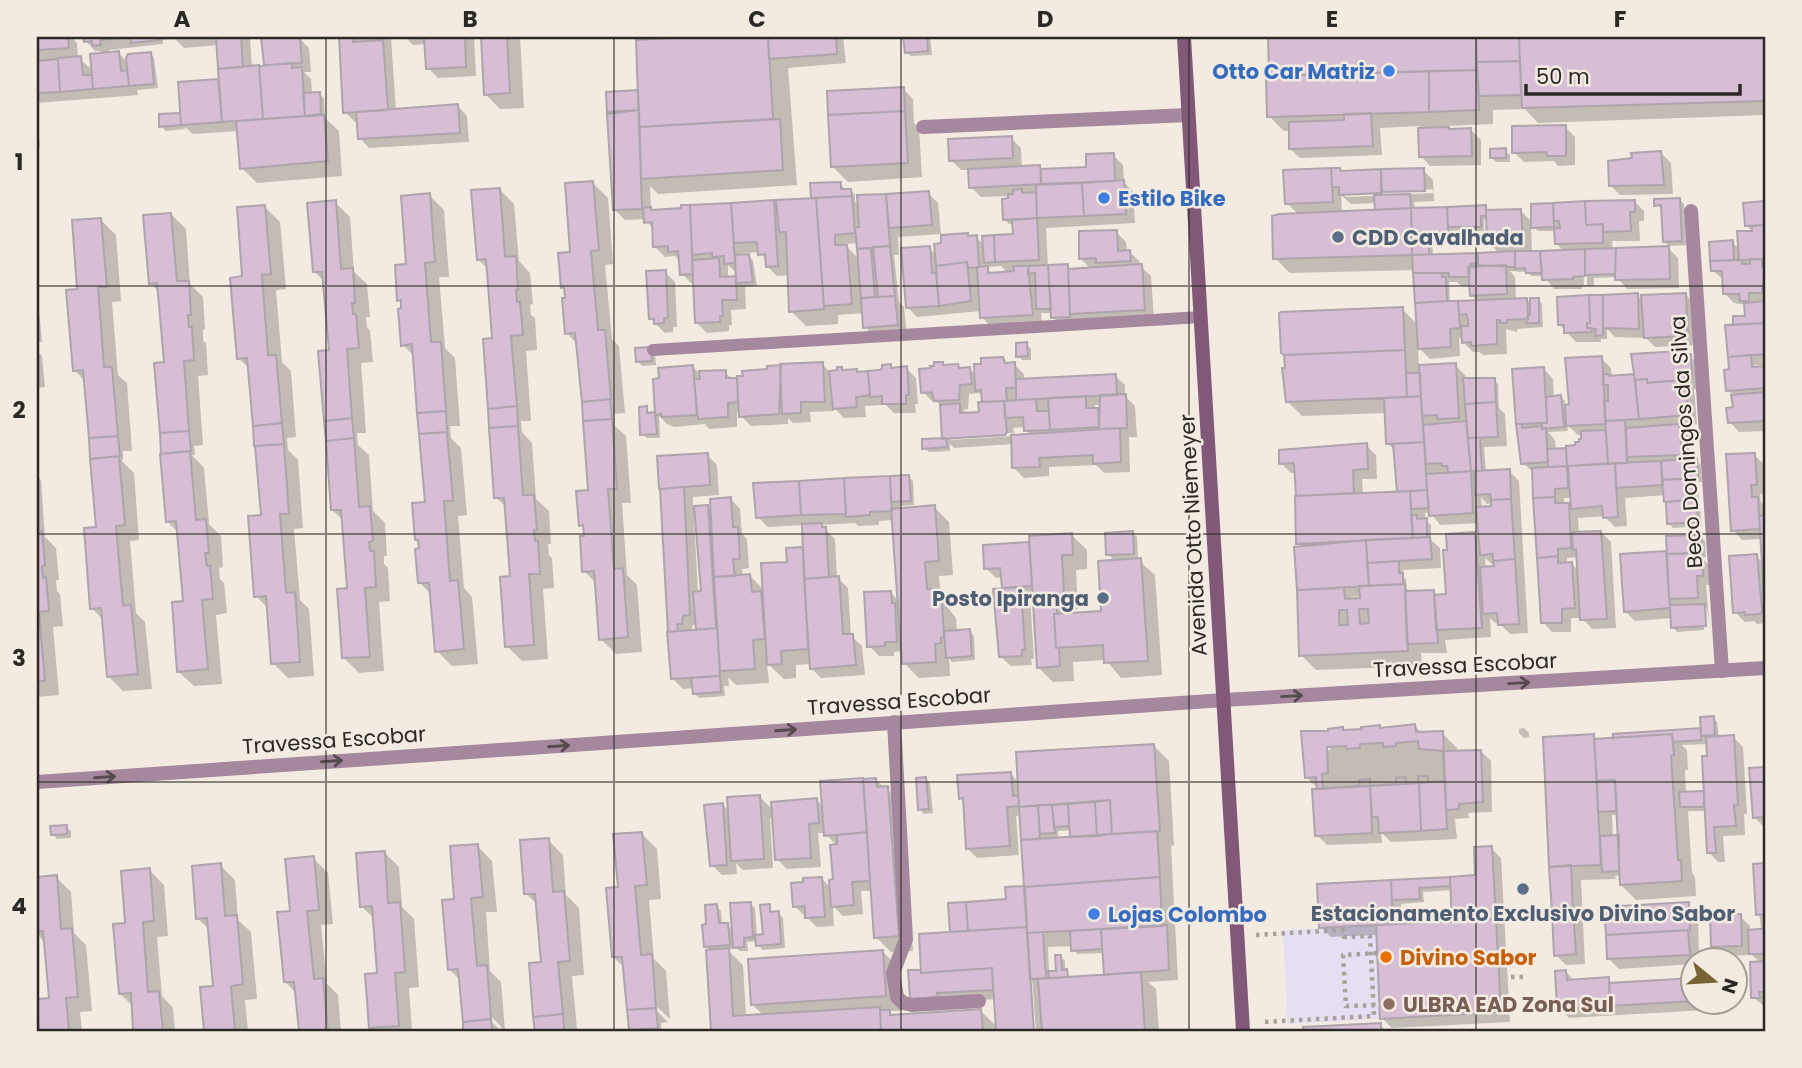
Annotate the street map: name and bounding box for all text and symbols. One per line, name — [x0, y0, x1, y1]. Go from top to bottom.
text: A — [174, 3, 191, 35]
text: B — [462, 3, 478, 35]
text: C — [748, 3, 766, 35]
text: D — [1037, 3, 1053, 35]
text: E — [1326, 3, 1338, 35]
text: F — [1614, 3, 1626, 35]
scale bar — [1526, 52, 1739, 96]
place label: Otto Car Matriz — [1212, 57, 1375, 86]
text: 50 m — [1536, 62, 1590, 91]
marker: Otto Car Matriz — [1381, 63, 1397, 79]
text: 1 — [15, 146, 23, 178]
place label: Estilo Bike — [1118, 184, 1226, 213]
marker: Estilo Bike — [1096, 190, 1112, 206]
place label: CDD Cavalhada — [1352, 223, 1524, 252]
marker: CDD Cavalhada — [1330, 229, 1346, 245]
street label: Beco Domingos da Silva — [1663, 315, 1709, 569]
text: 2 — [12, 394, 26, 426]
street label: Avenida Otto Niemeyer — [1172, 413, 1214, 657]
place label: Posto Ipiranga — [932, 584, 1089, 613]
marker: Posto Ipiranga — [1095, 590, 1111, 606]
text: 3 — [12, 642, 26, 674]
street label: Travessa Escobar — [1372, 646, 1558, 684]
one-way arrow — [1507, 676, 1530, 689]
street label: Travessa Escobar — [806, 680, 992, 722]
one-way arrow — [1280, 690, 1303, 703]
street label: Travessa Escobar — [241, 719, 427, 761]
one-way arrow — [774, 723, 796, 736]
one-way arrow — [547, 739, 570, 752]
one-way arrow — [320, 755, 343, 768]
one-way arrow — [93, 770, 116, 783]
marker: Estacionamento Exclusivo Divino Sabor — [1515, 881, 1531, 897]
text: 4 — [11, 890, 27, 922]
place label: Estacionamento Exclusivo Divino Sabor — [1311, 899, 1735, 928]
place label: Lojas Colombo — [1108, 900, 1267, 929]
marker: Lojas Colombo — [1086, 906, 1102, 922]
place label: Divino Sabor — [1400, 943, 1537, 972]
north arrow — [1680, 946, 1750, 1016]
marker: Divino Sabor — [1378, 949, 1394, 965]
text: N — [1715, 975, 1745, 997]
place label: ULBRA EAD Zona Sul — [1403, 990, 1614, 1019]
marker: ULBRA EAD Zona Sul — [1381, 996, 1397, 1012]

